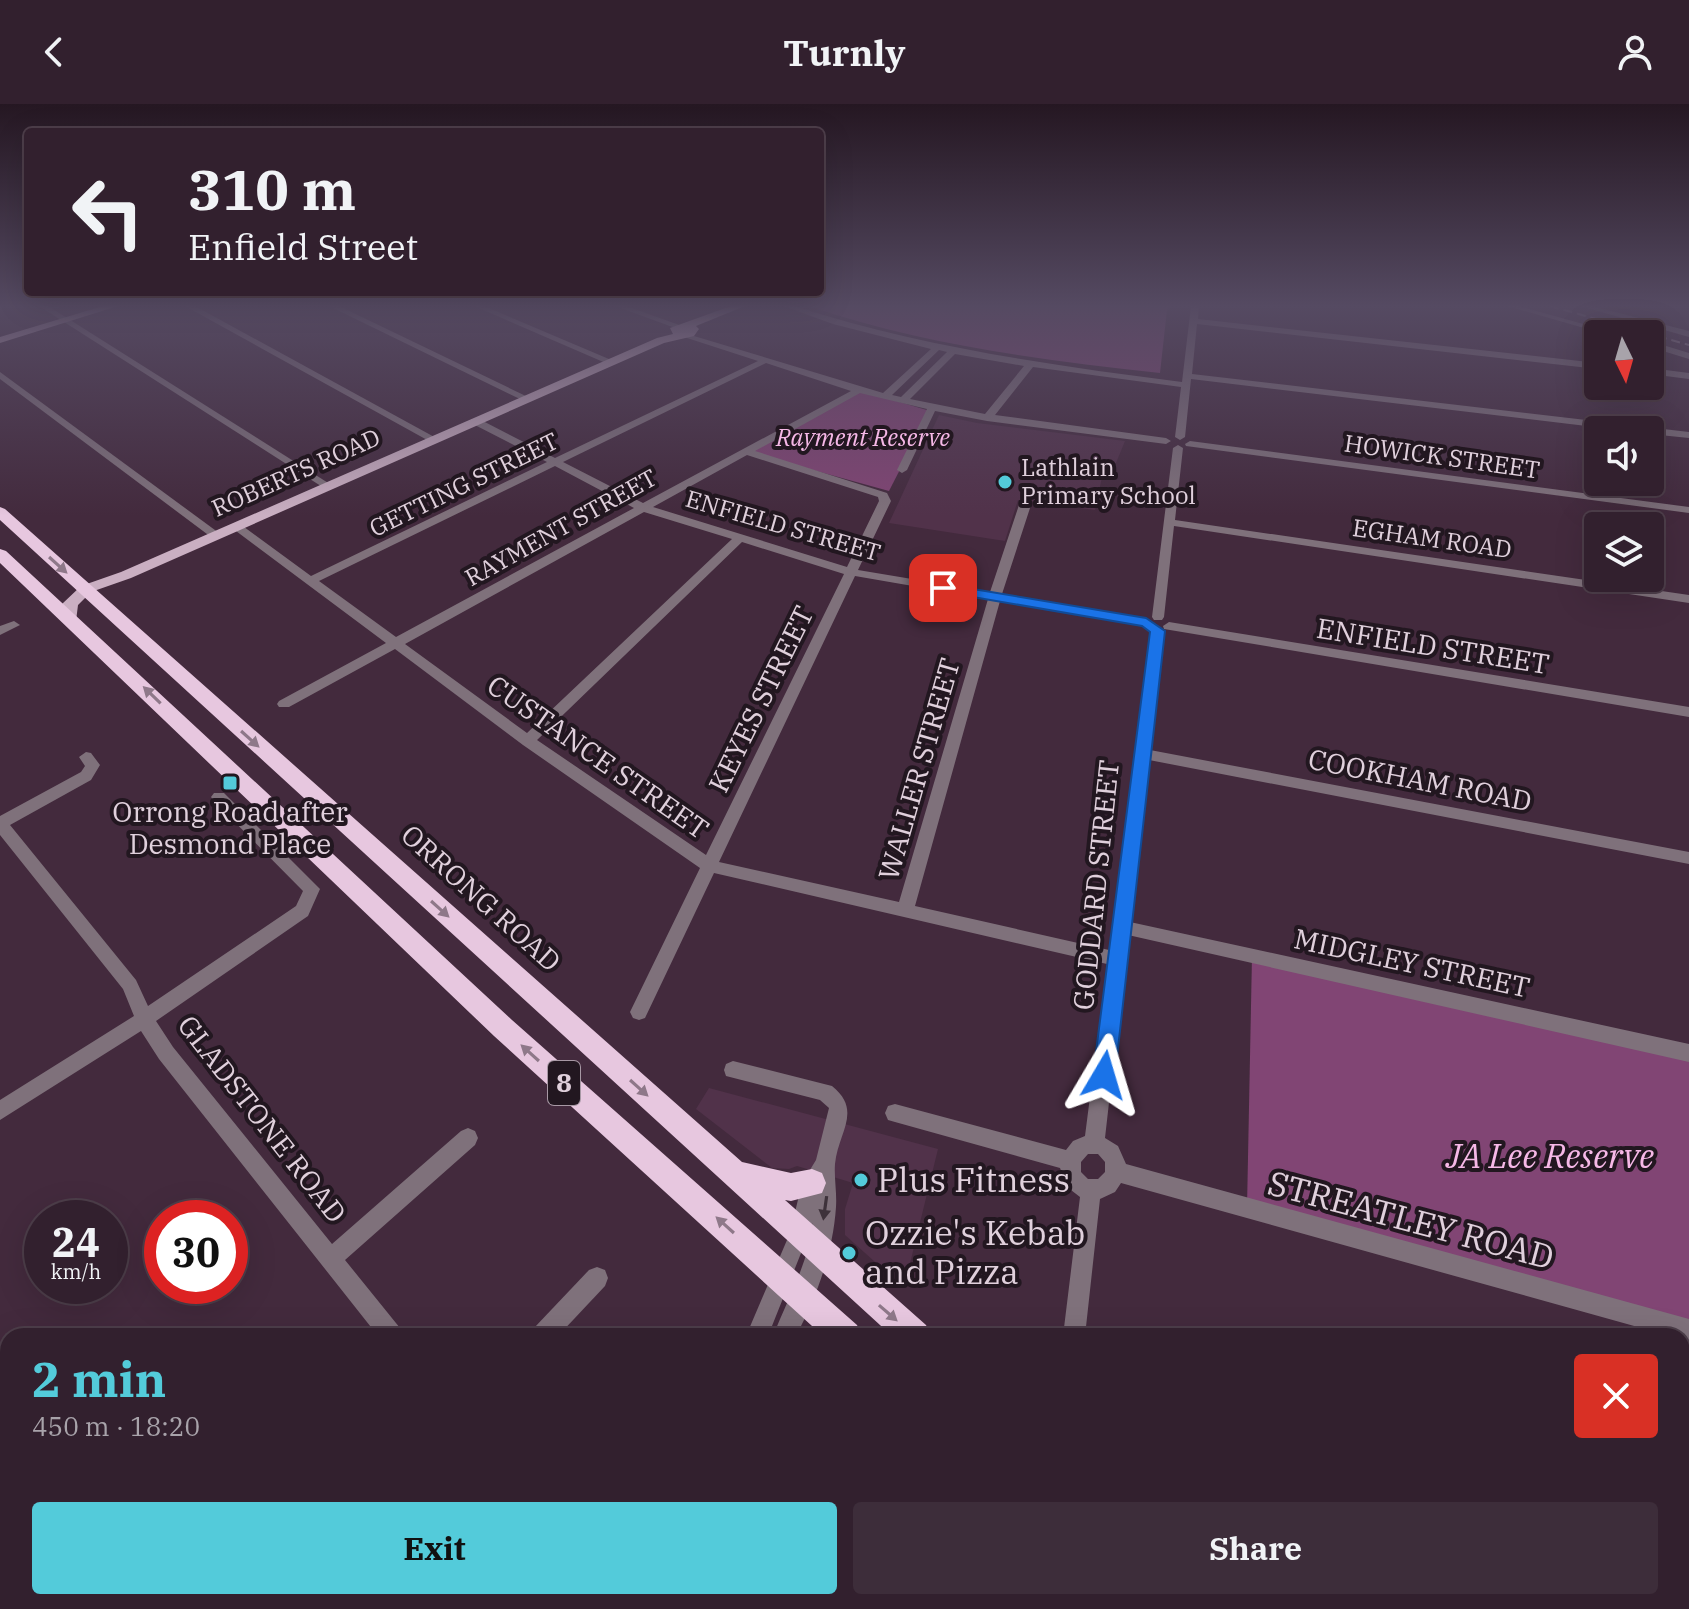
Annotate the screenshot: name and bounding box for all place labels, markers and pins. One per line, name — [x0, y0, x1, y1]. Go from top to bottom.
place label: Lathlain Primary School — [1021, 451, 1196, 511]
marker: Lathlain Primary School — [996, 473, 1014, 491]
pin — [909, 554, 977, 622]
marker: Orrong Road after Desmond Place — [221, 774, 239, 792]
place label: Orrong Road after Desmond Place — [112, 793, 348, 862]
place label: Plus Fitness — [877, 1157, 1070, 1201]
marker: Plus Fitness — [852, 1171, 870, 1189]
place label: Ozzie's Kebab and Pizza — [865, 1210, 1085, 1293]
marker: Ozzie's Kebab and Pizza — [840, 1244, 858, 1262]

